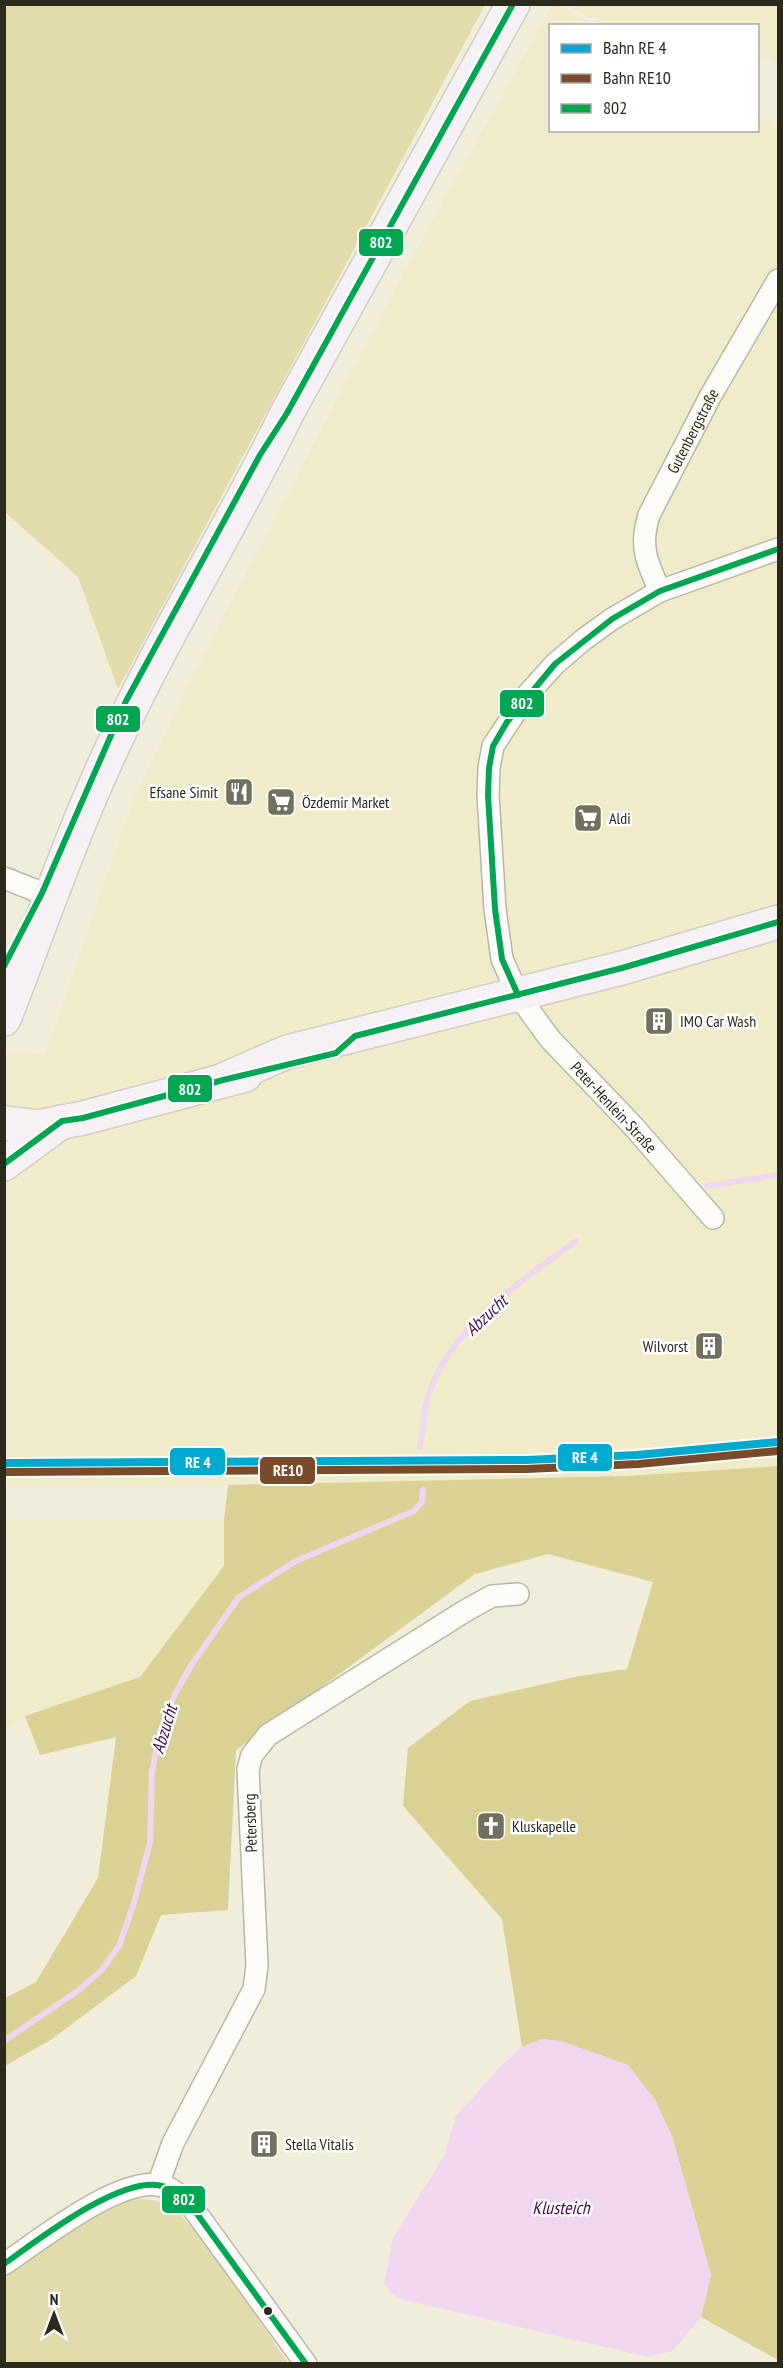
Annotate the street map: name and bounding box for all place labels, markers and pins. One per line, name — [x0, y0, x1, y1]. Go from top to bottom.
restaurant icon: Efsane Simit — [223, 776, 255, 808]
place label: Efsane Simit — [150, 782, 219, 802]
supermarket icon: Özdemir Market — [265, 786, 297, 818]
place label: Özdemir Market — [302, 792, 390, 812]
supermarket icon: Aldi — [572, 802, 604, 834]
place label: Aldi — [609, 808, 631, 828]
building icon: IMO Car Wash — [643, 1005, 675, 1037]
place label: IMO Car Wash — [680, 1011, 756, 1031]
building icon: Wilvorst — [693, 1330, 725, 1362]
place label: Wilvorst — [643, 1336, 689, 1356]
church icon: Kluskapelle — [475, 1810, 507, 1842]
place label: Kluskapelle — [512, 1816, 576, 1836]
building icon: Stella Vitalis — [248, 2128, 280, 2160]
place label: Stella Vitalis — [285, 2134, 354, 2154]
unlabelled marker — [262, 2305, 274, 2317]

